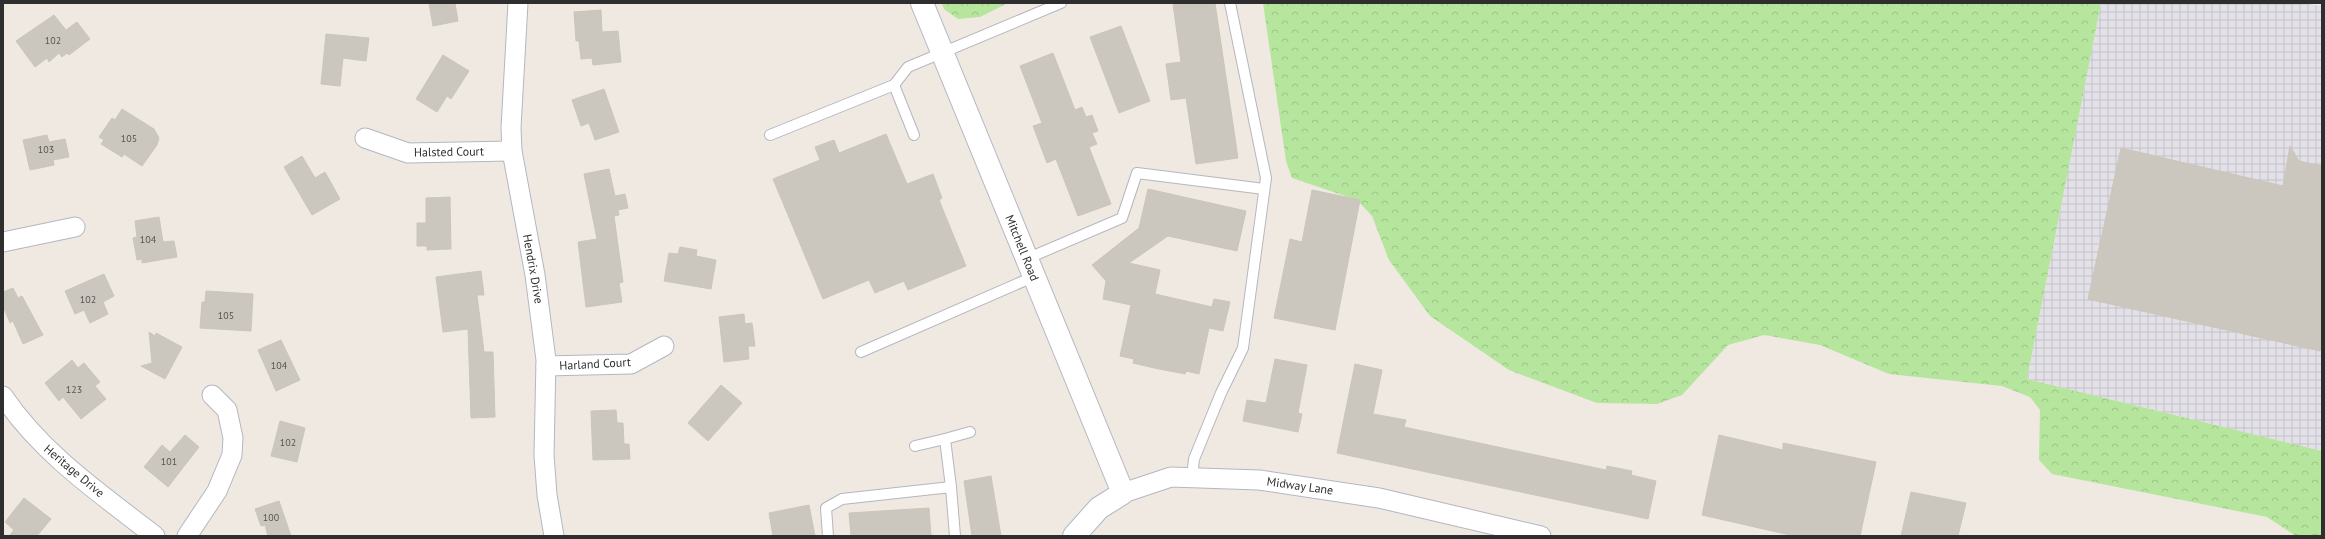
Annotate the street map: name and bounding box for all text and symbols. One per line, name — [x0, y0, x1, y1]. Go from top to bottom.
house number: 102 — [45, 34, 61, 47]
house number: 105 — [121, 132, 137, 145]
house number: 103 — [38, 143, 54, 156]
street label: Halsted Court — [414, 143, 484, 160]
street label: Mitchell Road — [1002, 212, 1043, 283]
house number: 104 — [140, 233, 157, 246]
street label: Hendrix Drive — [520, 233, 547, 305]
house number: 102 — [80, 293, 96, 306]
house number: 105 — [218, 309, 234, 322]
street label: Harland Court — [559, 354, 631, 373]
house number: 104 — [271, 359, 288, 372]
house number: 123 — [66, 383, 82, 396]
house number: 102 — [280, 436, 296, 449]
street label: Heritage Drive — [41, 441, 108, 500]
house number: 101 — [161, 455, 177, 468]
street label: Midway Lane — [1266, 473, 1334, 498]
house number: 100 — [263, 511, 280, 524]

